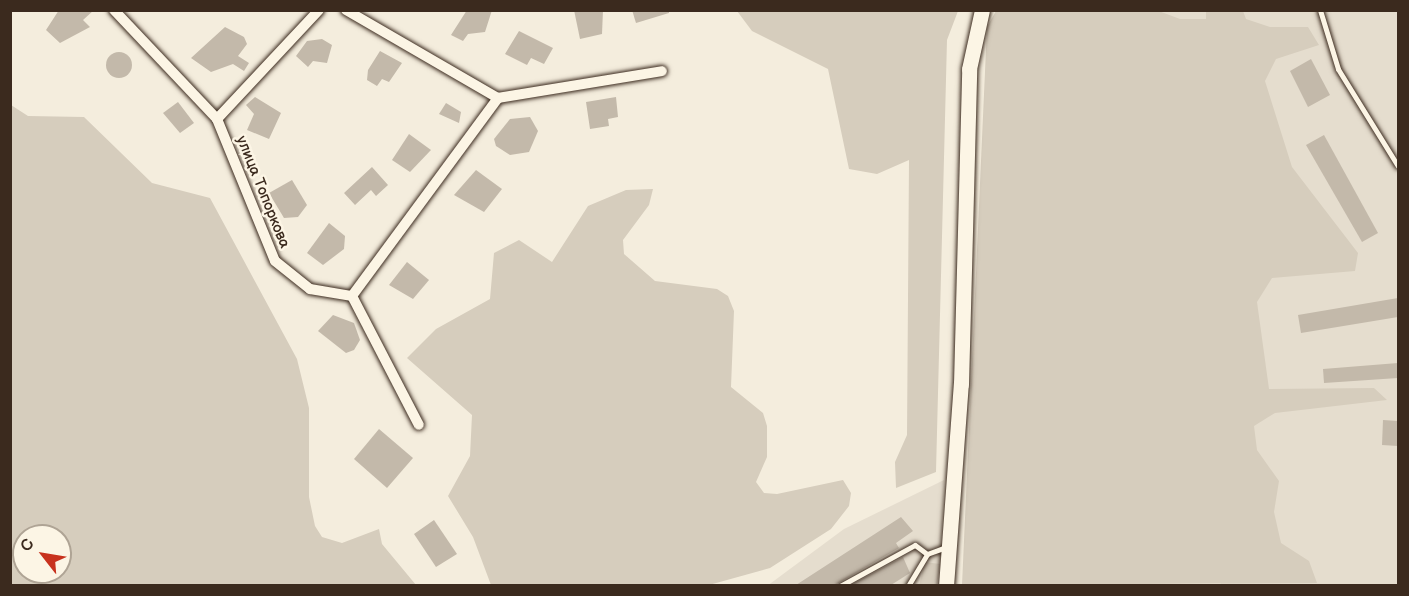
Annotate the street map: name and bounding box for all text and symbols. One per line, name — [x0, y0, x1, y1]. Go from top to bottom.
street label: улица Топоркова — [232, 133, 294, 251]
north arrow — [12, 524, 72, 584]
text: С — [17, 536, 39, 555]

